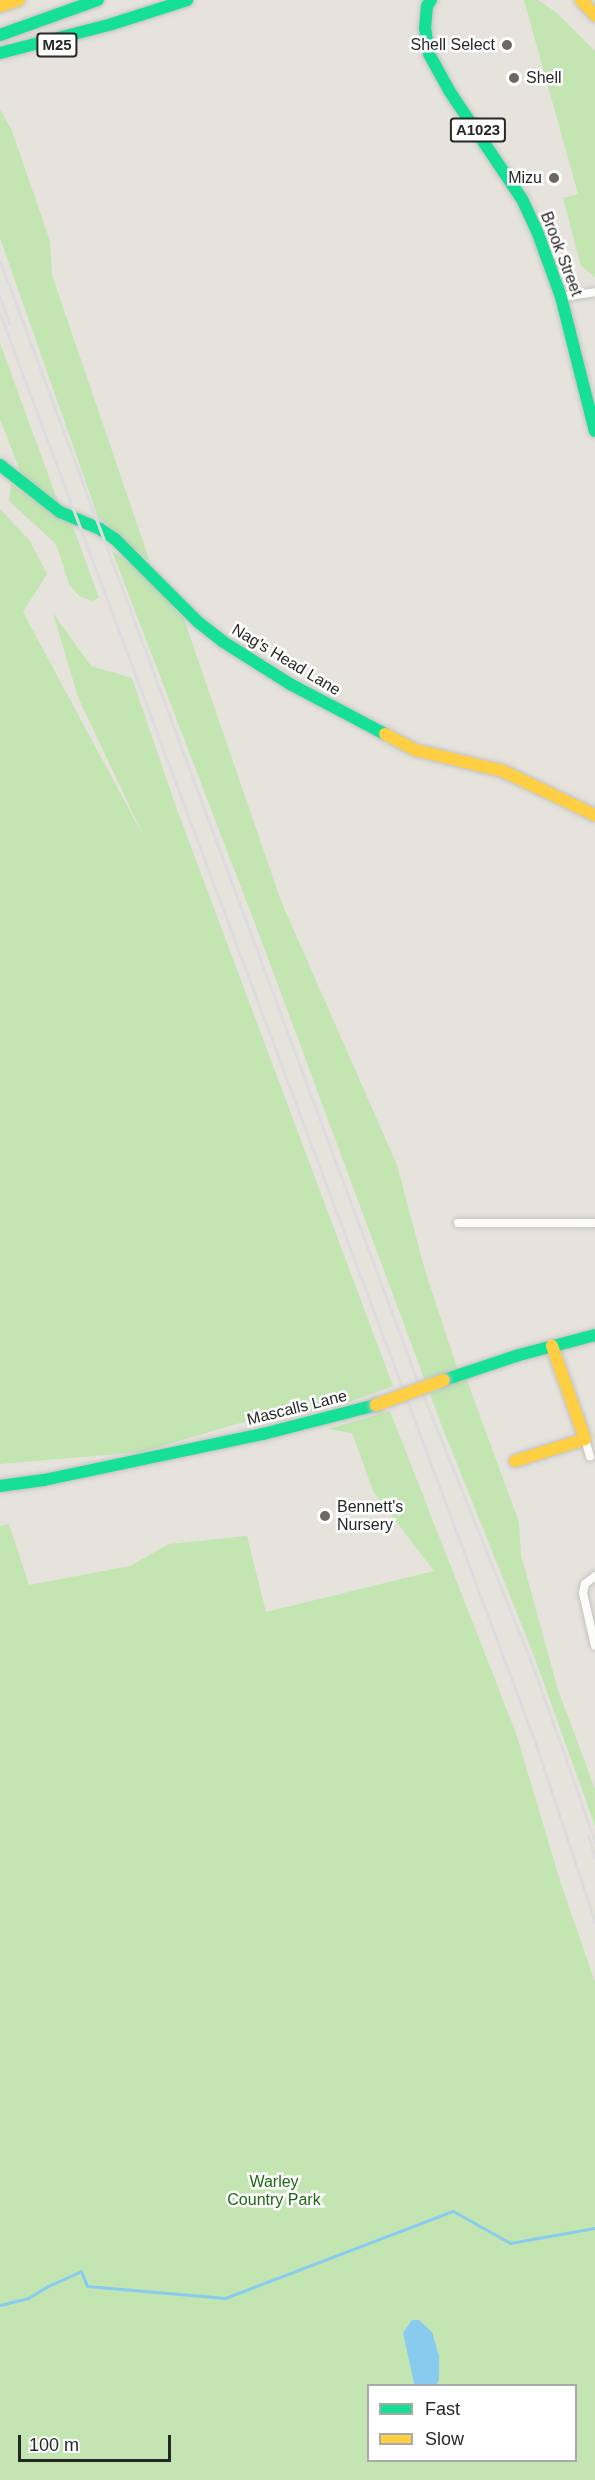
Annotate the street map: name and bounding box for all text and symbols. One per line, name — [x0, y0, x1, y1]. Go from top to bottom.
road number: M25 — [36, 33, 78, 57]
place label: Shell Select — [411, 35, 495, 55]
marker: Shell Select — [500, 38, 514, 52]
place label: Shell — [526, 68, 562, 88]
marker: Shell — [507, 71, 521, 85]
road number: A1023 — [450, 118, 506, 142]
place label: Mizu — [508, 168, 542, 188]
marker: Mizu — [547, 171, 561, 185]
street label: Brook Street — [536, 209, 586, 299]
street label: Nag's Head Lane — [228, 620, 344, 700]
street label: Mascalls Lane — [245, 1386, 349, 1430]
place label: Bennett's Nursery — [337, 1497, 403, 1535]
marker: Bennett's Nursery — [318, 1509, 332, 1523]
park label: Warley Country Park — [227, 2172, 321, 2210]
legend — [367, 2384, 577, 2462]
text: Fast — [425, 2399, 460, 2419]
scale bar — [21, 2423, 174, 2461]
text: Slow — [425, 2429, 464, 2449]
text: 100 m — [29, 2435, 79, 2455]

